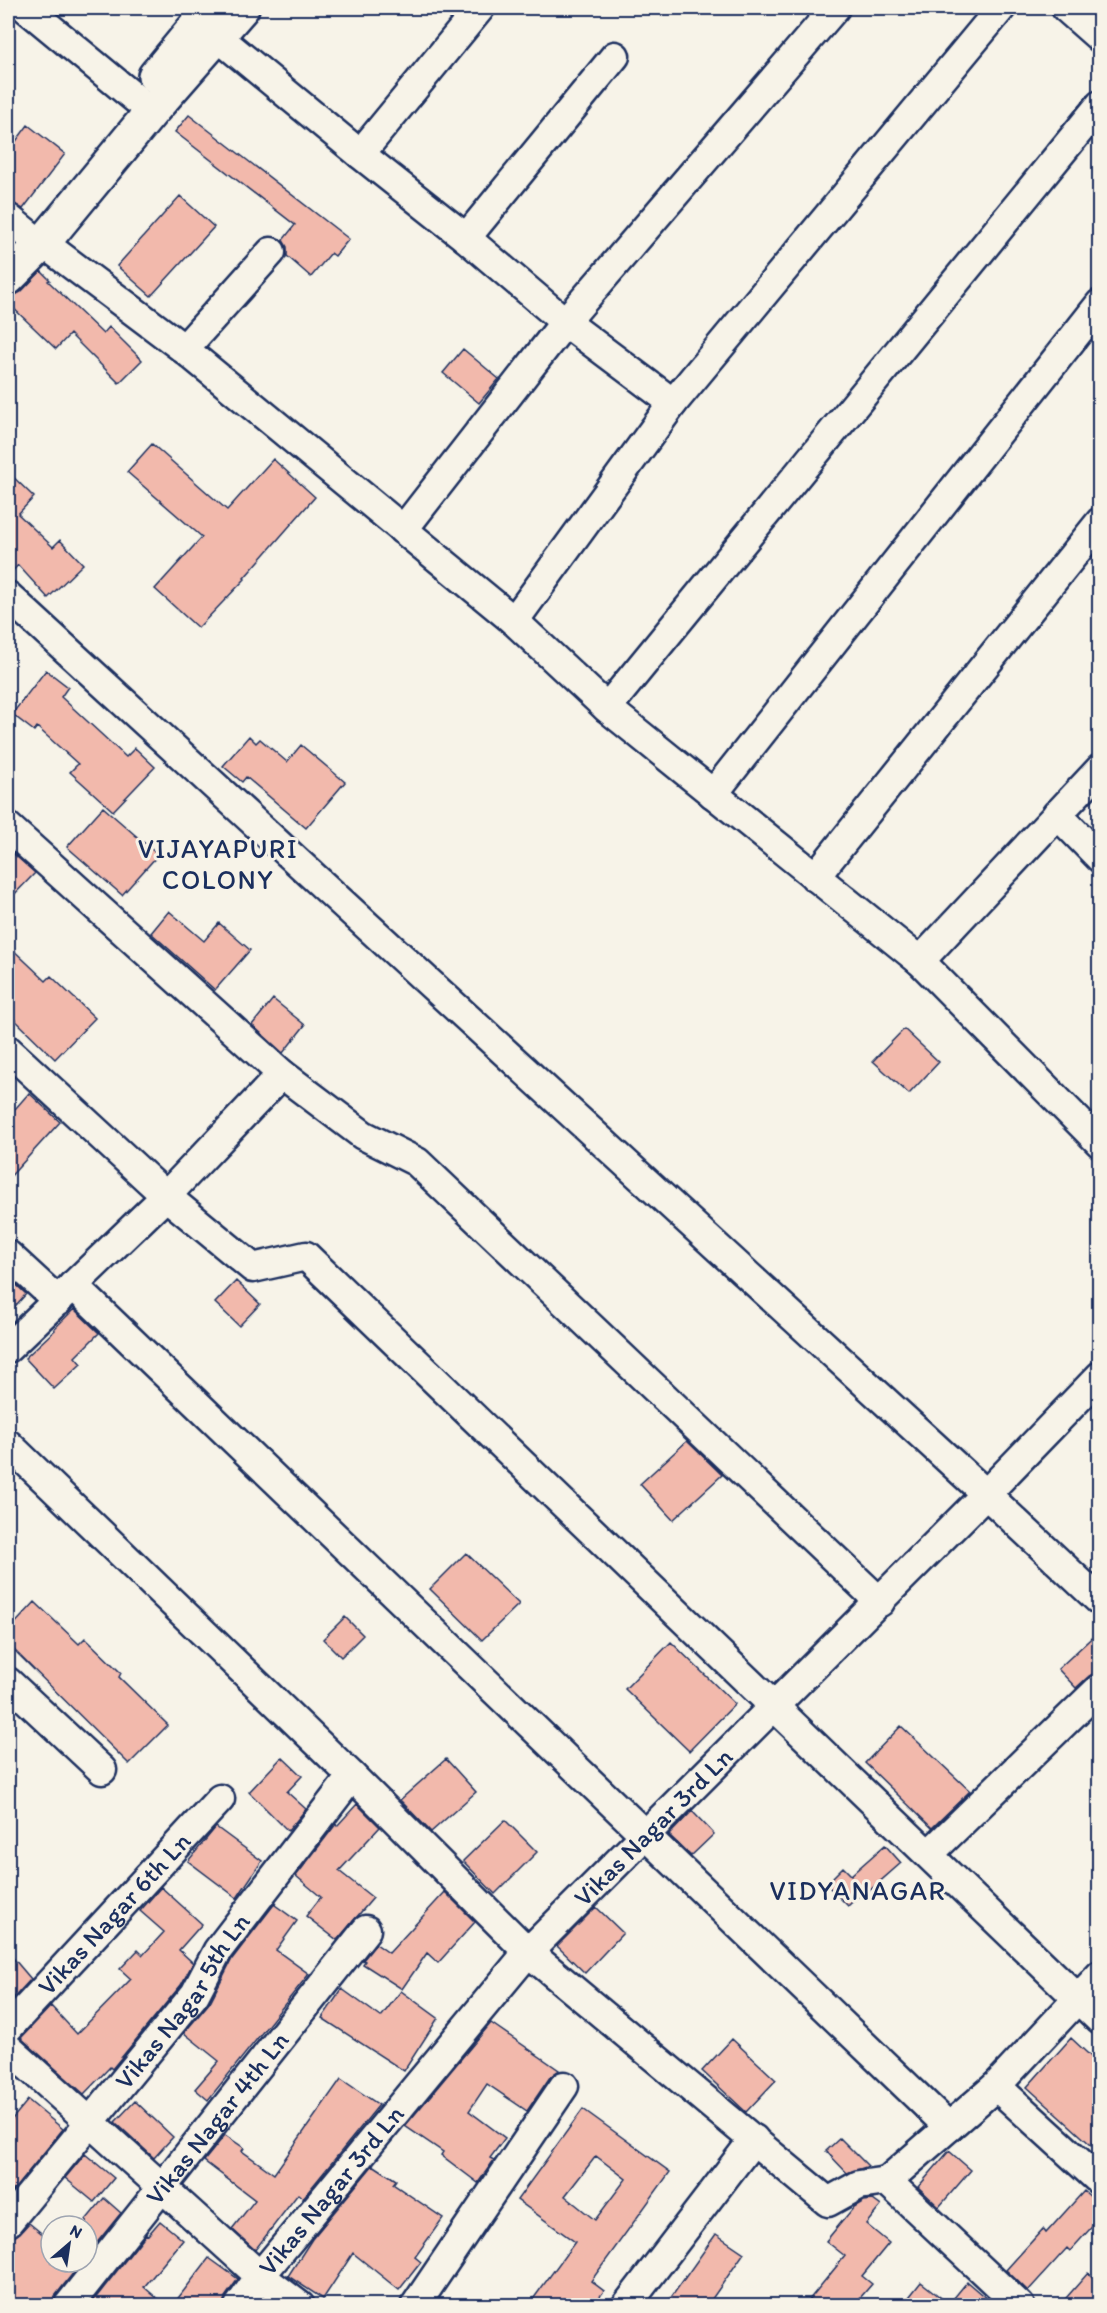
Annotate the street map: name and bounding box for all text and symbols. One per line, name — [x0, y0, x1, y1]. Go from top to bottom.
district label: VIJAYAPURI COLONY — [138, 832, 298, 896]
street label: Vikas Nagar 3rd Ln — [567, 1741, 739, 1913]
street label: Vikas Nagar 6th Ln — [31, 1825, 198, 2002]
district label: VIDYANAGAR — [770, 1874, 946, 1907]
street label: Vikas Nagar 5th Ln — [108, 1906, 257, 2096]
street label: Vikas Nagar 4th Ln — [138, 2024, 296, 2211]
street label: Vikas Nagar 3rd Ln — [251, 2098, 411, 2282]
north arrow — [39, 2214, 99, 2274]
text: N — [67, 2220, 85, 2242]

